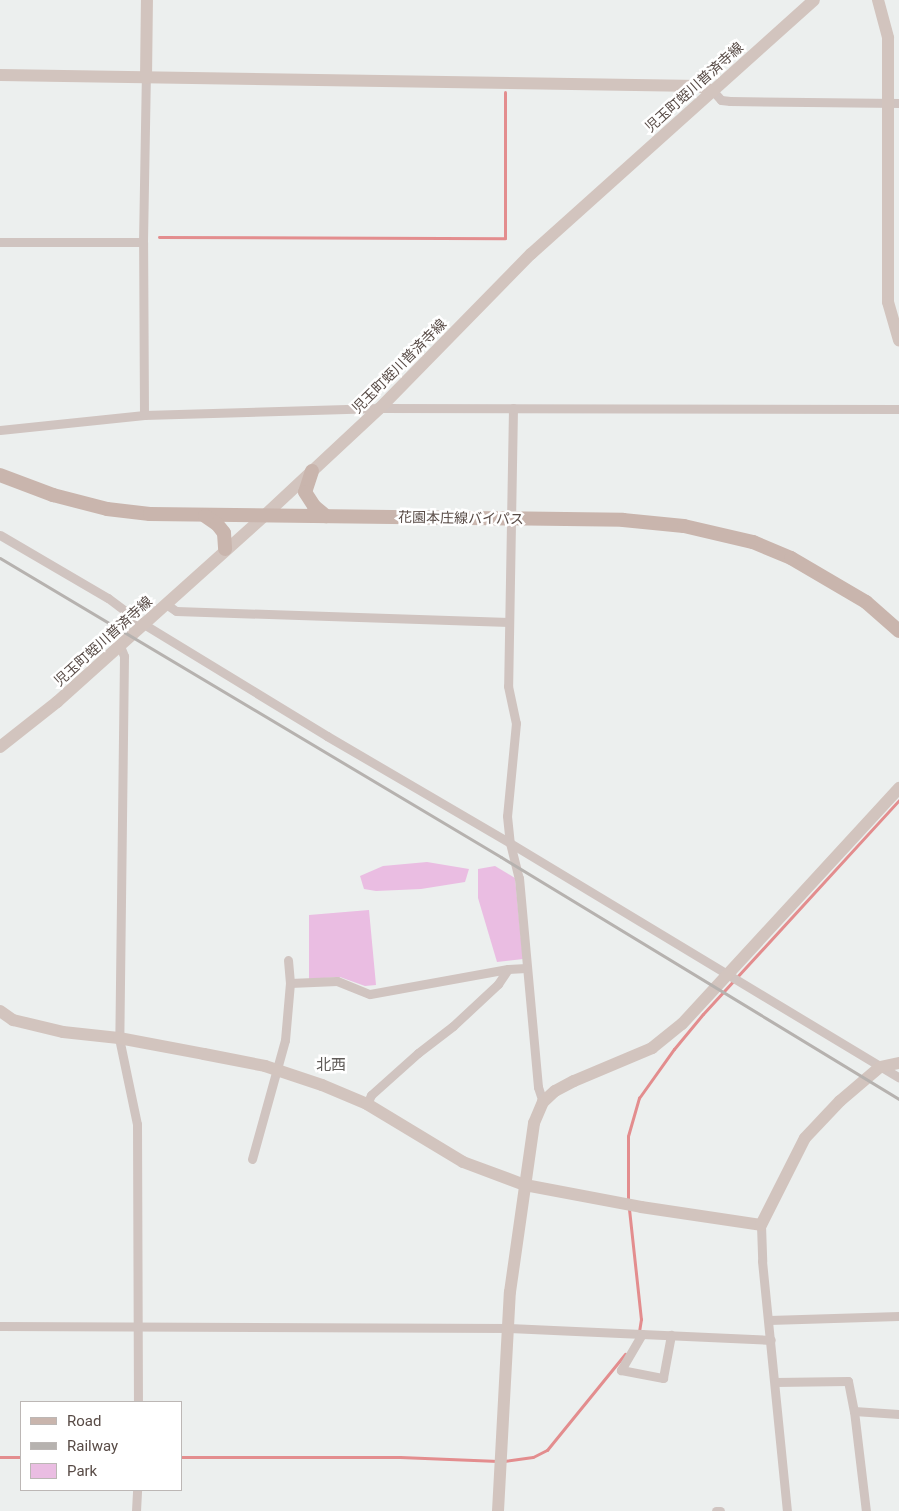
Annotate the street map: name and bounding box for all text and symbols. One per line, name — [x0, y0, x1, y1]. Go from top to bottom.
street label: 児玉町蛭川普済寺線 — [642, 39, 746, 135]
street label: 児玉町蛭川普済寺線 — [349, 316, 449, 416]
street label: 花園本庄線バイパス — [398, 509, 524, 527]
street label: 児玉町蛭川普済寺線 — [51, 593, 155, 689]
district label: 北西 — [316, 1057, 346, 1075]
legend — [20, 1401, 182, 1491]
text: Road — [67, 1412, 101, 1430]
text: Railway — [67, 1437, 118, 1455]
text: Park — [67, 1462, 97, 1480]

